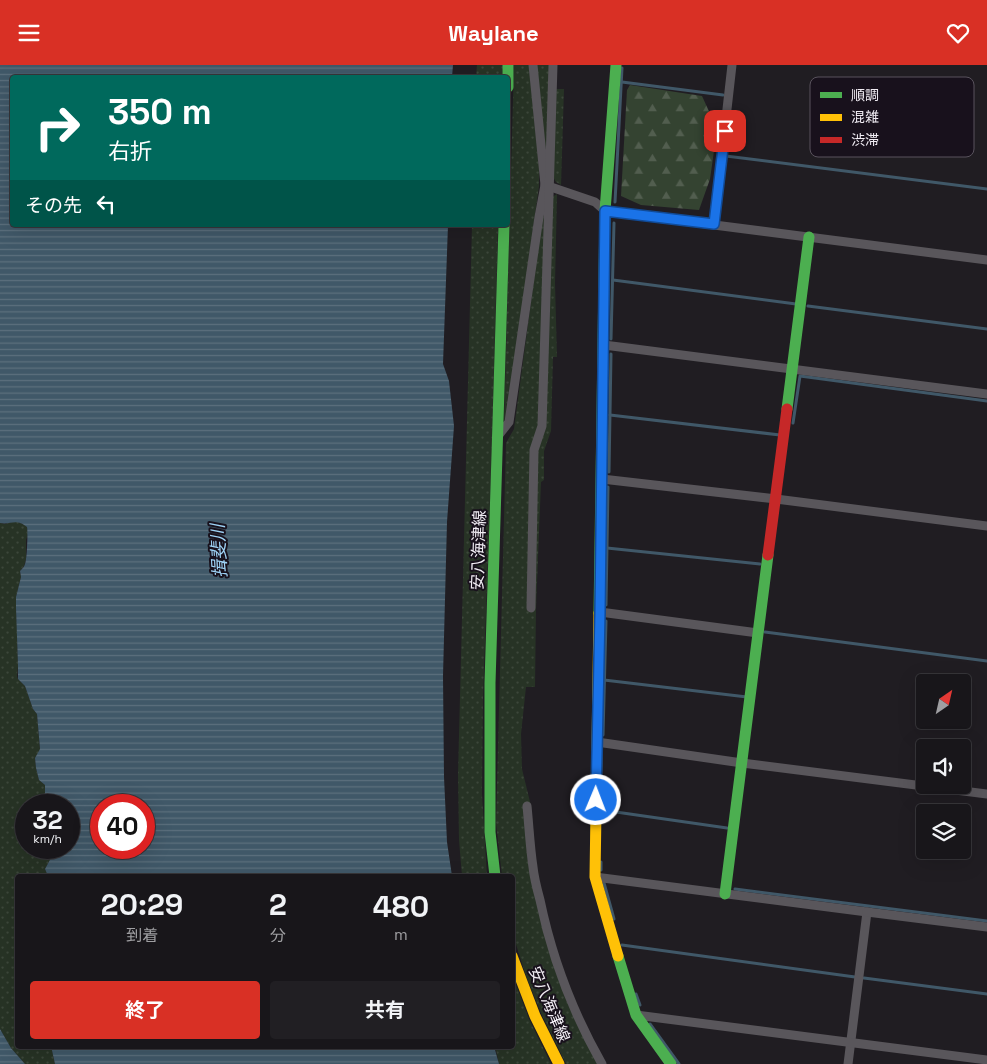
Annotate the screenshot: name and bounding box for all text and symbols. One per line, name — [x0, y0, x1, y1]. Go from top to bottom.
icon: menu — [15, 19, 43, 47]
text: Waylane — [448, 19, 539, 47]
icon: heart — [944, 19, 972, 47]
legend — [810, 77, 974, 157]
text: 順調 — [851, 86, 879, 104]
text: 350 m — [108, 90, 212, 134]
icon: right — [25, 95, 90, 160]
text: 混雑 — [851, 108, 879, 126]
pin — [704, 110, 746, 152]
icon: arrive — [711, 117, 739, 145]
text: 渋滞 — [851, 131, 879, 149]
text: 右折 — [108, 137, 152, 165]
icon: left — [92, 190, 120, 218]
text: その先 — [25, 193, 82, 218]
street label: 安八海津線 — [467, 510, 490, 590]
water label: 揖斐川 — [205, 521, 231, 579]
north arrow — [916, 674, 971, 729]
map controls — [916, 674, 971, 859]
button: sound — [916, 739, 971, 794]
position arrow — [569, 773, 621, 825]
speed limit sign: 40 — [90, 794, 155, 859]
text: 32 — [32, 804, 63, 836]
button: layers — [916, 804, 971, 859]
text: km/h — [33, 831, 62, 847]
text: 20:29 — [101, 885, 183, 924]
text: 2 — [269, 885, 287, 924]
text: 480 — [373, 887, 429, 926]
text: m — [394, 924, 408, 945]
text: 到着 — [126, 925, 158, 946]
text: 分 — [270, 925, 286, 946]
street label: 安八海津線 — [524, 963, 575, 1045]
button: 終了 — [30, 981, 260, 1039]
button: 共有 — [270, 981, 500, 1039]

